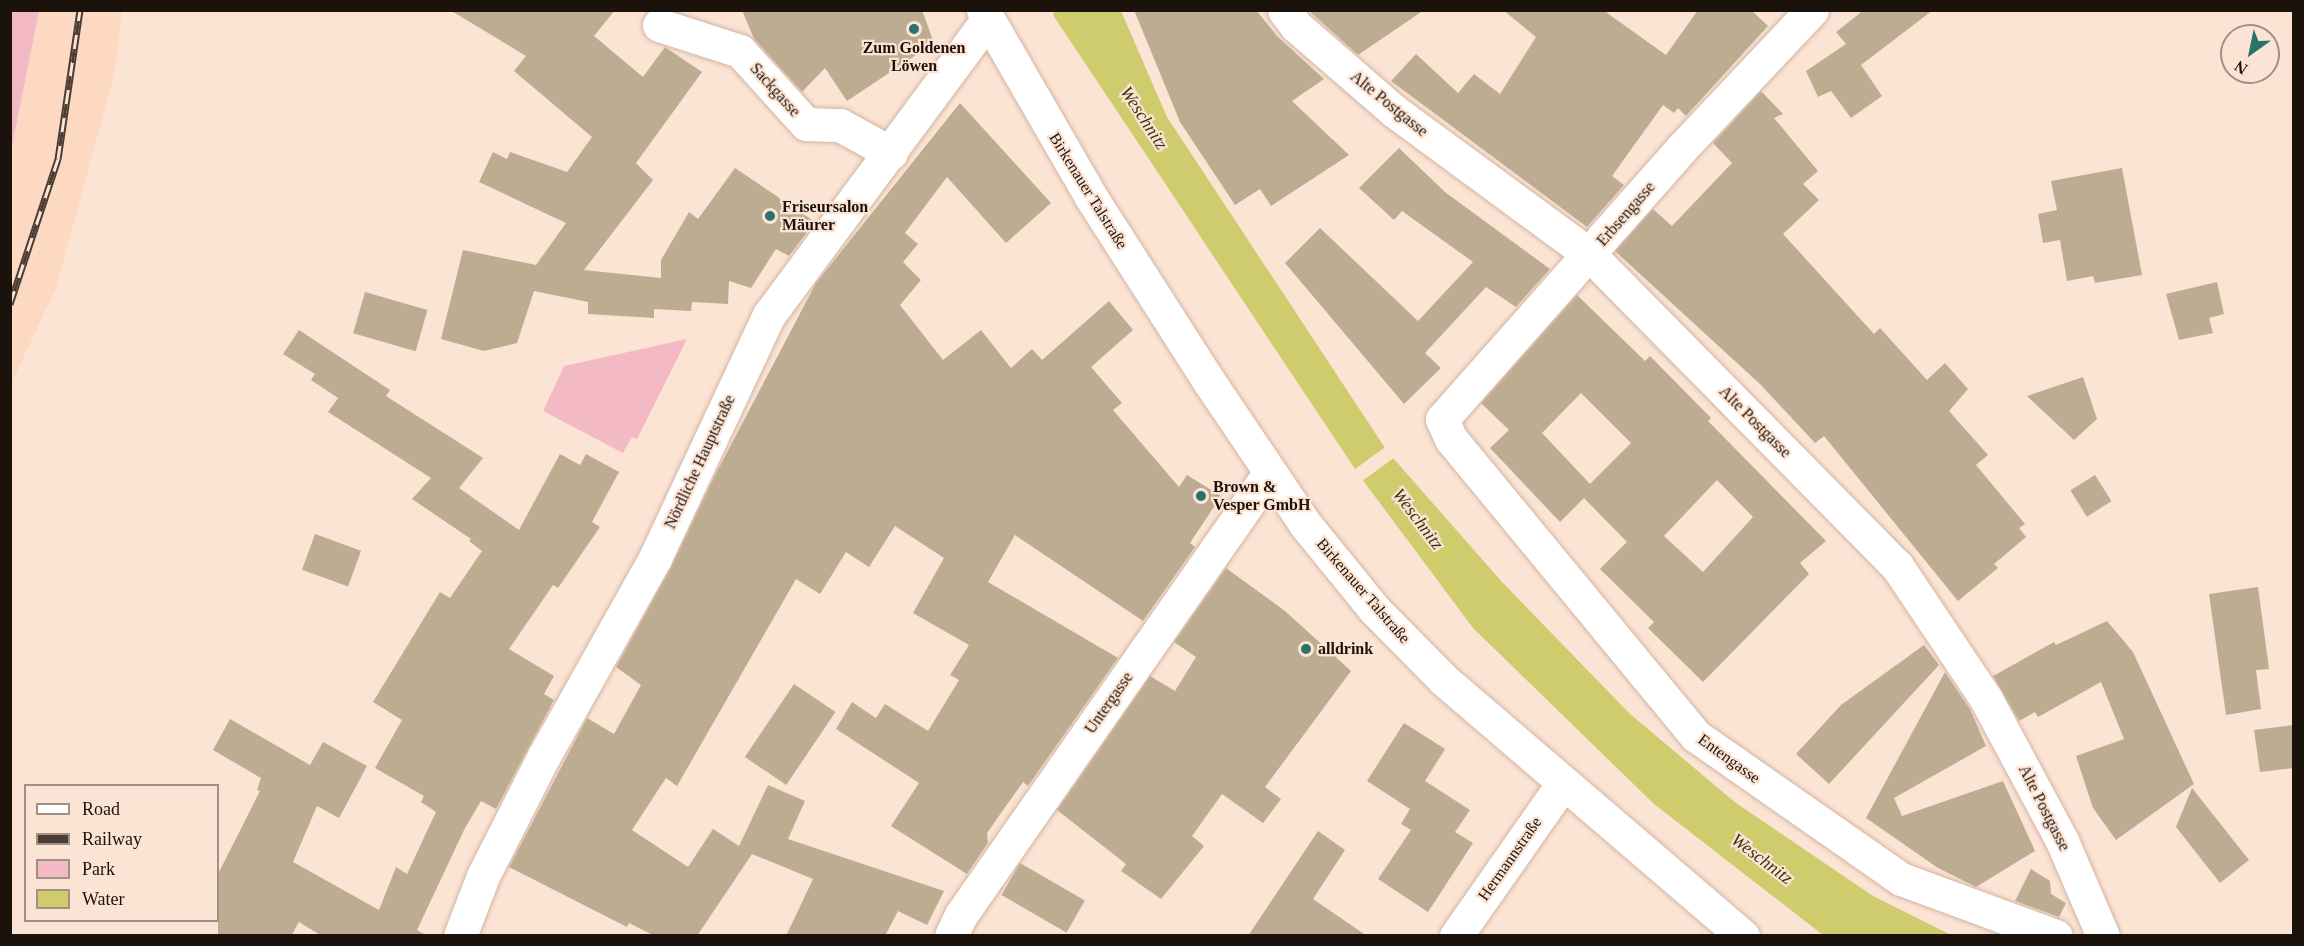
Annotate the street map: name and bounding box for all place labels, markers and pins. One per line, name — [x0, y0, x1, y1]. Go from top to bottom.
marker: Zum Goldenen Löwen — [907, 22, 921, 36]
place label: Zum Goldenen Löwen — [863, 38, 965, 76]
place label: Friseursalon Mäurer — [782, 197, 868, 235]
marker: Friseursalon Mäurer — [763, 209, 777, 223]
place label: Brown & Vesper GmbH — [1213, 477, 1311, 515]
marker: Brown & Vesper GmbH — [1194, 489, 1208, 503]
place label: alldrink — [1318, 639, 1373, 659]
marker: alldrink — [1299, 642, 1313, 656]

